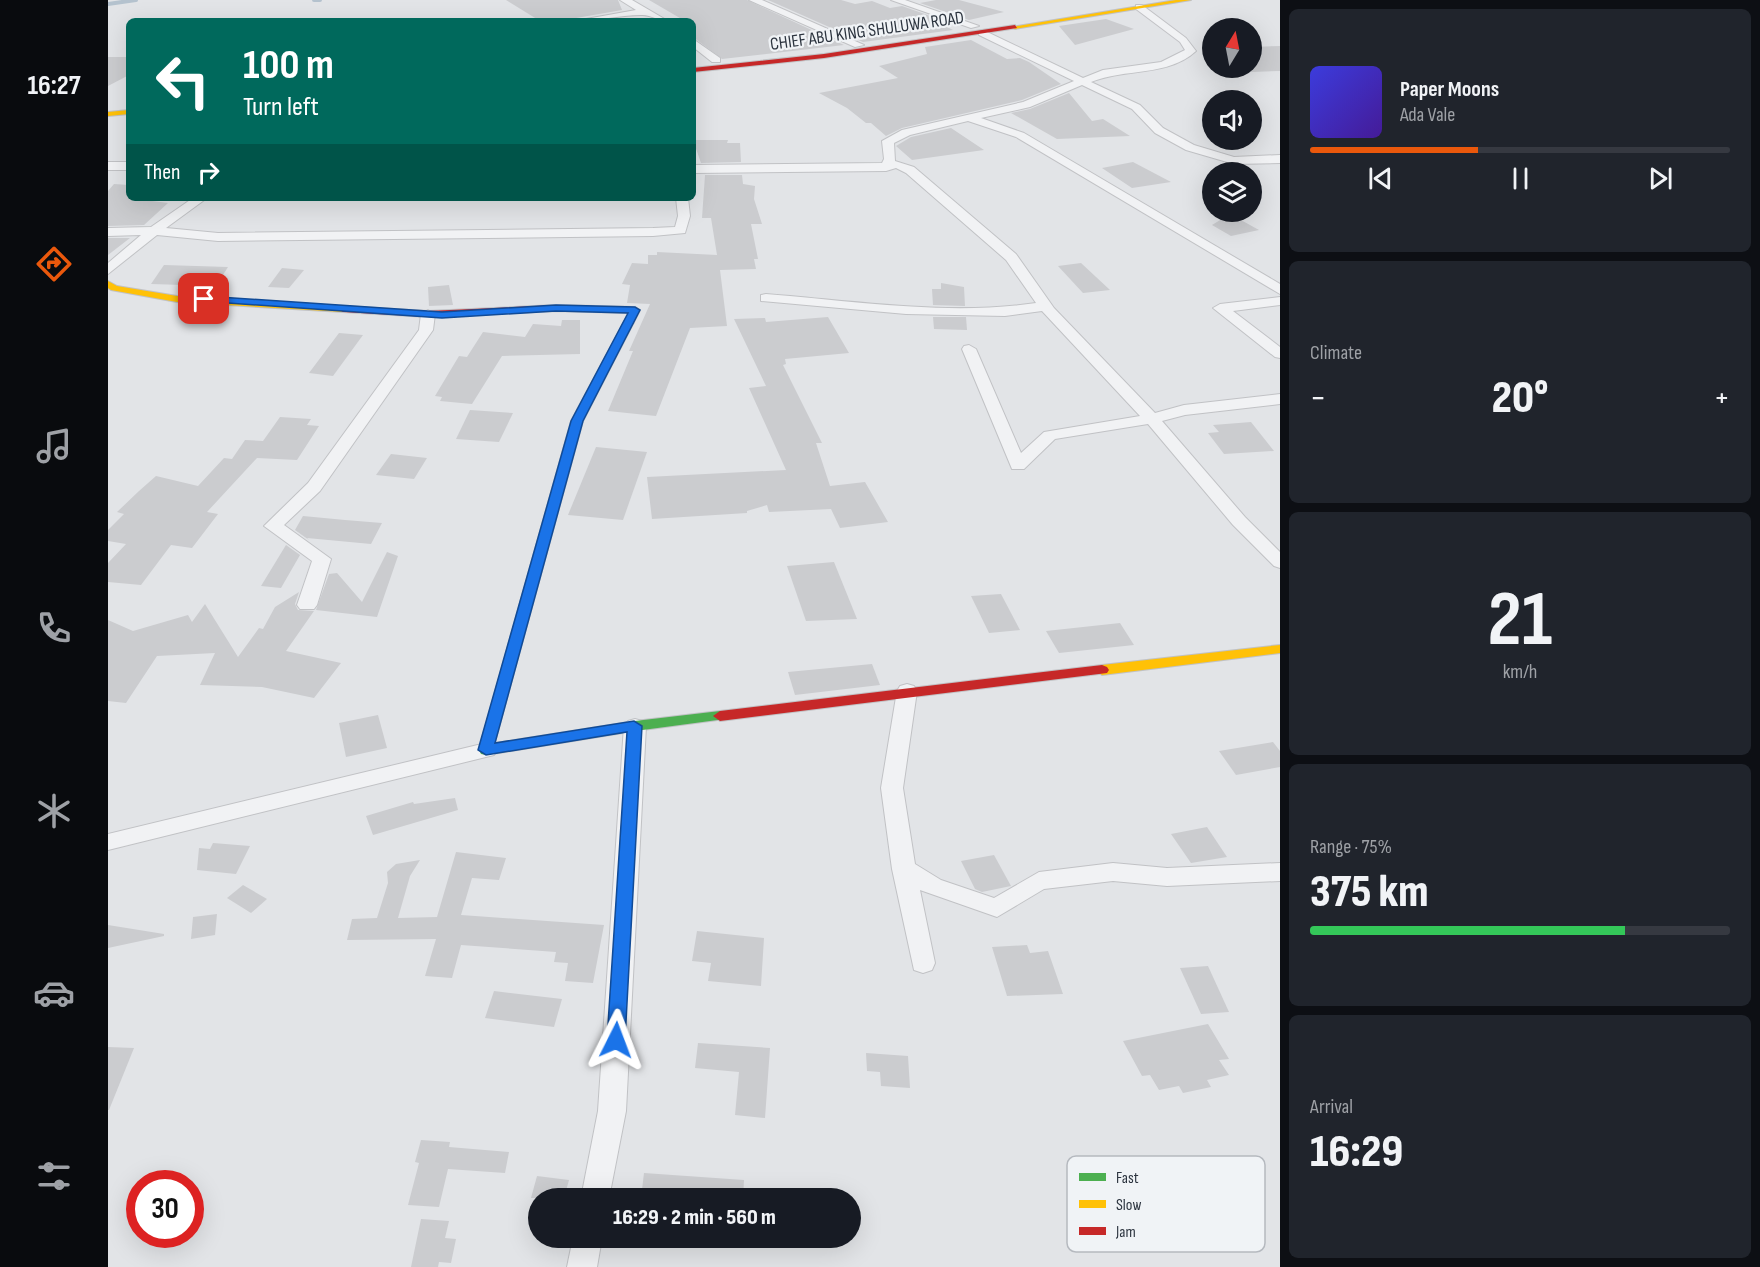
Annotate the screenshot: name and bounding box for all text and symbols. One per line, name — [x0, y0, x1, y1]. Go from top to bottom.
street label: CHIEF ABU KING SHULUWA ROAD — [769, 7, 965, 55]
north arrow — [1202, 18, 1262, 78]
map controls — [1202, 18, 1262, 222]
text: 100 m — [243, 40, 334, 91]
icon: left — [144, 42, 222, 120]
text: 16:27 — [28, 70, 80, 102]
text: Paper Moons — [1400, 76, 1499, 103]
button: sound — [1202, 90, 1262, 150]
text: Turn left — [243, 91, 319, 123]
text: Ada Vale — [1400, 103, 1455, 127]
icon: right — [192, 156, 225, 189]
text: Then — [144, 159, 180, 186]
button: layers — [1202, 162, 1262, 222]
icon: previous — [1364, 162, 1397, 195]
icon: pause — [1504, 162, 1537, 195]
icon: next — [1644, 162, 1677, 195]
icon: directions — [33, 243, 75, 285]
pin — [178, 273, 229, 324]
icon: arrive — [187, 282, 220, 315]
text: Climate — [1310, 341, 1362, 365]
text: 20° — [1492, 371, 1548, 426]
text: − — [1310, 378, 1326, 418]
text: + — [1714, 378, 1730, 418]
icon: music — [33, 425, 75, 467]
text: 21 — [1488, 574, 1552, 667]
icon: phone — [33, 607, 75, 649]
text: km/h — [1503, 660, 1537, 684]
icon: climate — [33, 790, 75, 832]
text: Range · 75% — [1310, 835, 1392, 859]
text: 375 km — [1310, 865, 1429, 920]
icon: car — [33, 972, 75, 1014]
position arrow — [584, 1008, 648, 1072]
text: Arrival — [1310, 1095, 1353, 1119]
text: 16:29 — [1310, 1125, 1403, 1180]
icon: filters — [33, 1155, 75, 1197]
legend — [1067, 1156, 1265, 1252]
text: Fast — [1116, 1169, 1139, 1188]
speed limit sign: 30 — [126, 1170, 204, 1248]
text: Slow — [1116, 1196, 1141, 1215]
text: 16:29 · 2 min · 560 m — [613, 1204, 776, 1231]
text: Jam — [1115, 1223, 1136, 1242]

